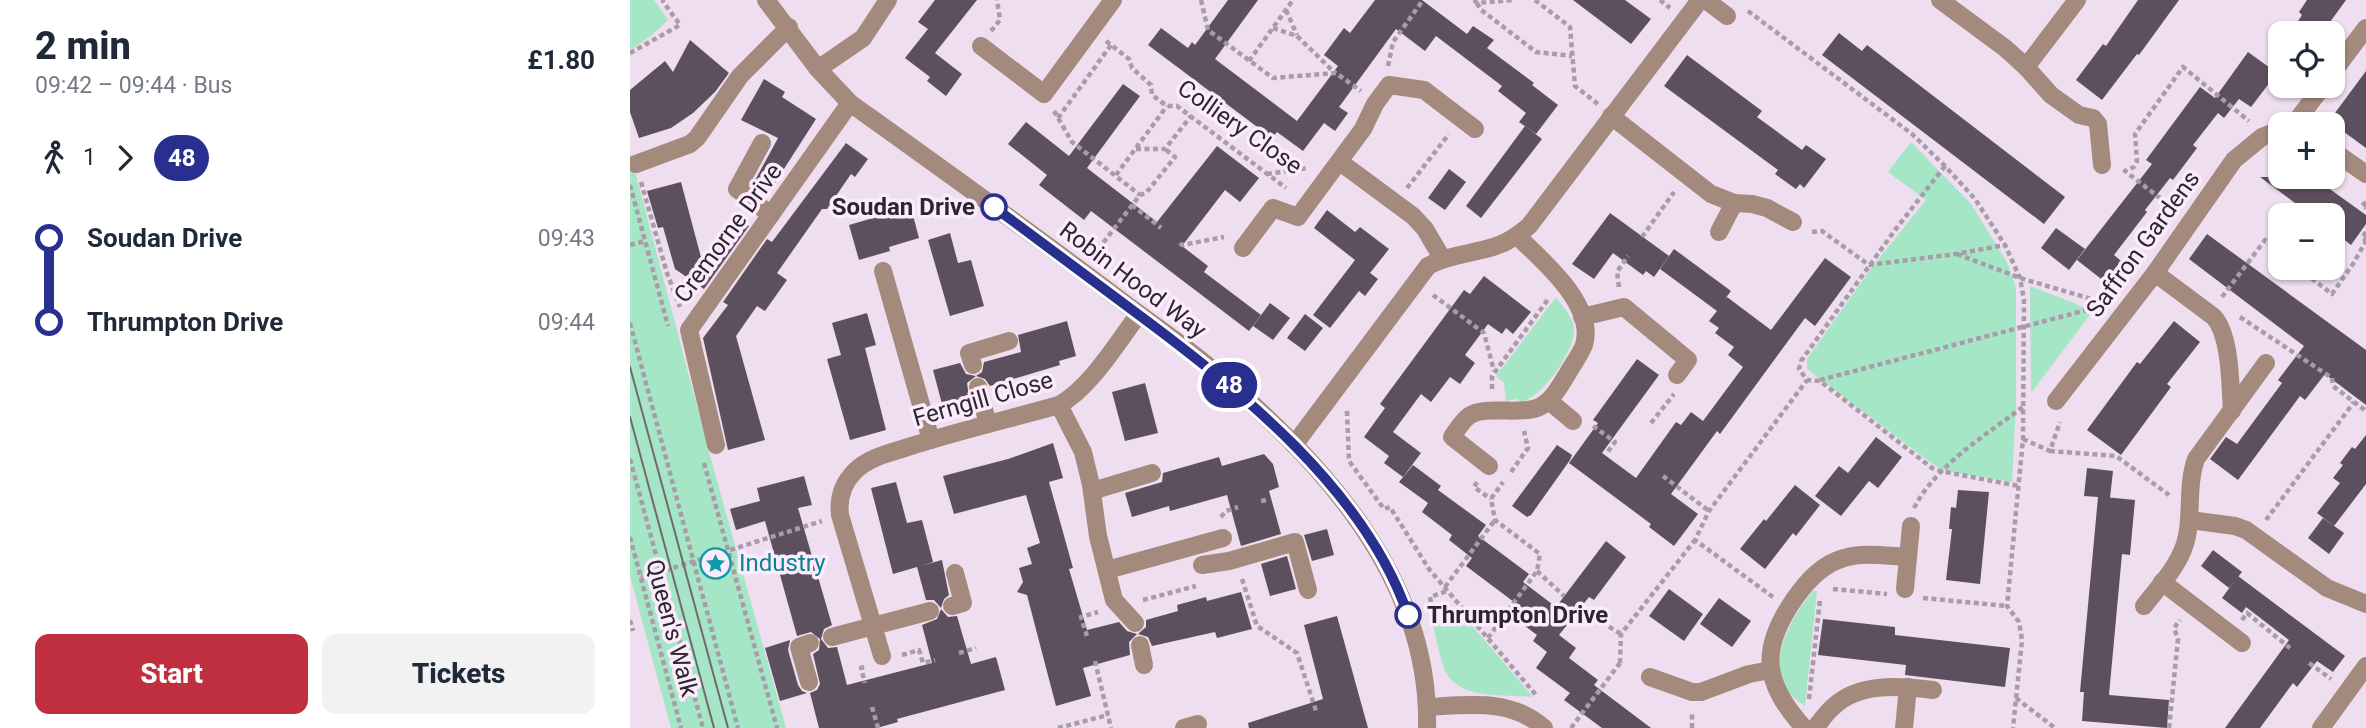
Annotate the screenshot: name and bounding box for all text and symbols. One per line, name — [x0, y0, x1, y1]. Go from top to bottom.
map controls — [2268, 21, 2345, 280]
button: locate — [2268, 21, 2345, 98]
text: 2 min — [35, 24, 131, 68]
text: £1.80 — [527, 45, 595, 75]
text: 09:42 – 09:44 · Bus — [35, 72, 232, 99]
street label: Colliery Close — [1172, 74, 1308, 180]
button: + — [2268, 112, 2345, 189]
icon: walk — [35, 139, 73, 177]
icon: forward — [106, 139, 144, 177]
text: 1 — [83, 144, 96, 171]
text: 48 — [168, 144, 195, 172]
street label: Cremorne Drive — [668, 158, 788, 308]
street label: Saffron Gardens — [2081, 165, 2205, 323]
place label: Soudan Drive — [832, 193, 975, 221]
marker: Soudan Drive — [981, 194, 1007, 220]
button: − — [2268, 203, 2345, 280]
street label: Robin Hood Way — [1054, 216, 1212, 345]
text: Soudan Drive — [87, 223, 242, 253]
text: 09:43 — [538, 225, 595, 252]
text: Thrumpton Drive — [87, 307, 283, 337]
text: 09:44 — [538, 309, 595, 336]
line badge: 48 — [1198, 362, 1260, 408]
street label: Ferngill Close — [910, 366, 1056, 432]
text: 48 — [1215, 371, 1243, 399]
place icon: Industry — [699, 546, 733, 580]
place label: Industry — [739, 549, 826, 577]
street label: Queen's Walk — [640, 556, 704, 700]
place label: Thrumpton Drive — [1427, 601, 1608, 629]
marker: Thrumpton Drive — [1395, 602, 1421, 628]
button: Start — [35, 634, 308, 714]
button: Tickets — [322, 634, 595, 714]

